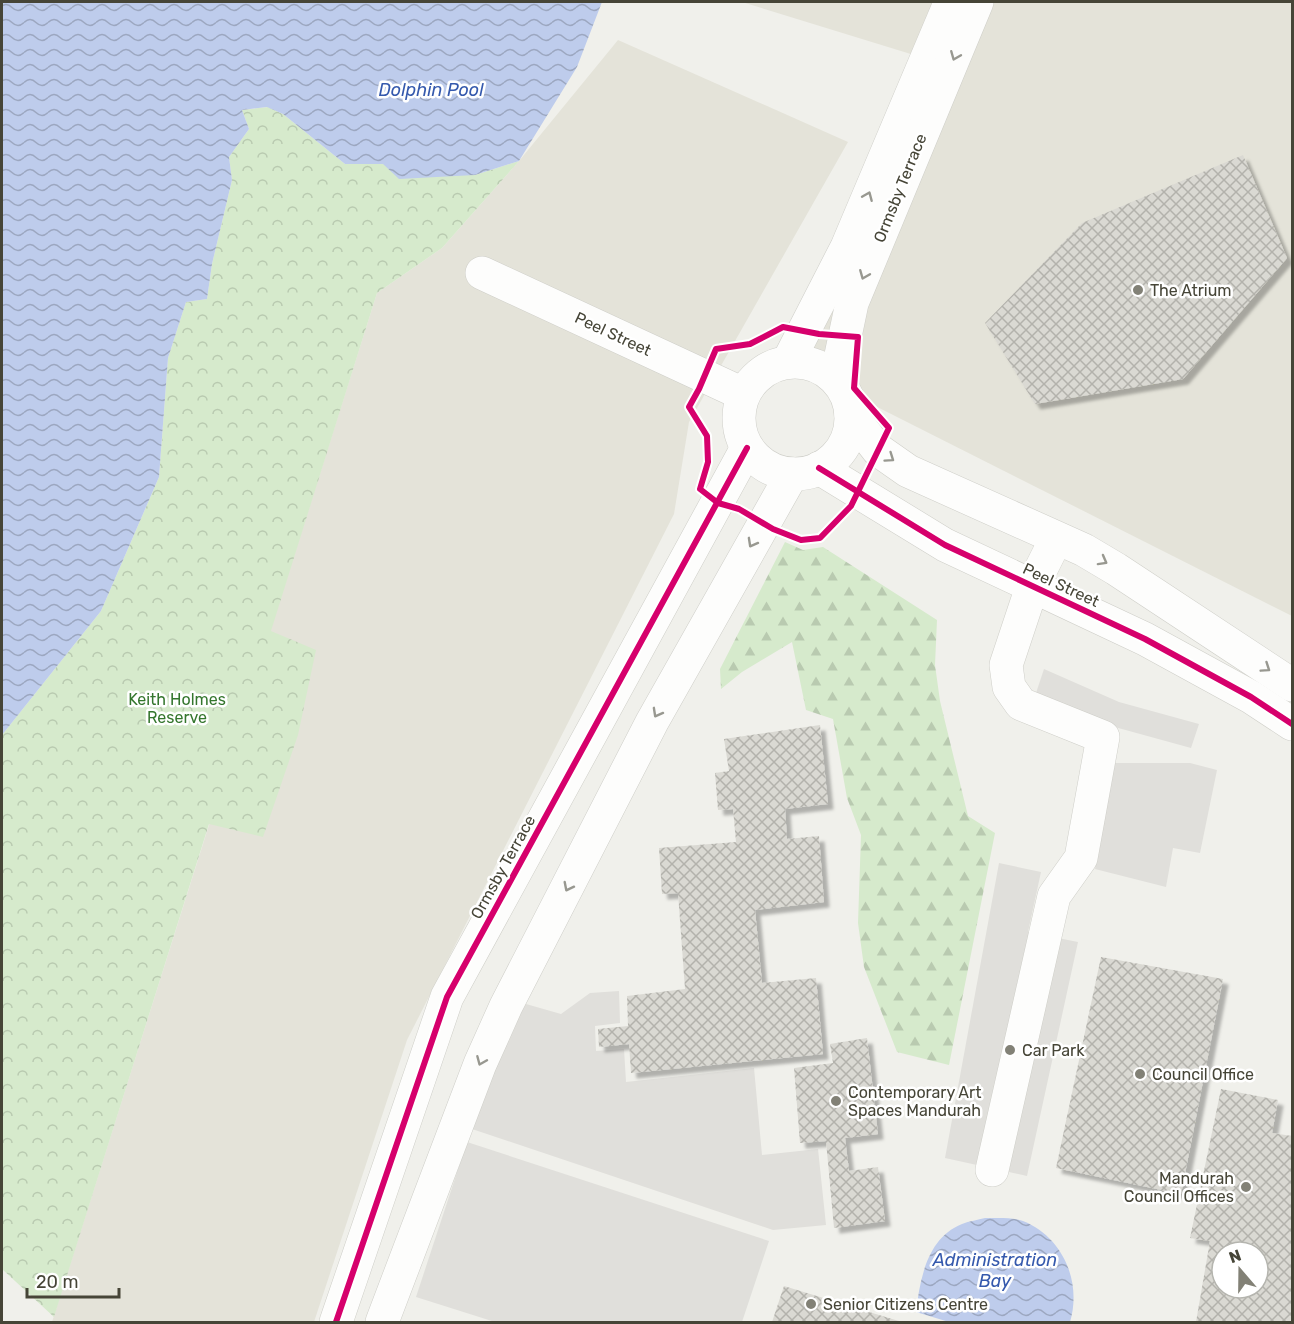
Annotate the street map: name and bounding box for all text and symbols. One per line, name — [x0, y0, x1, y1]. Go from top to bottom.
one-way arrow — [950, 49, 962, 60]
water label: Dolphin Pool — [378, 79, 484, 101]
street label: Ormsby Terrace — [870, 131, 931, 245]
one-way arrow — [861, 191, 873, 202]
one-way arrow — [859, 268, 871, 279]
place label: The Atrium — [1150, 281, 1232, 300]
marker: The Atrium — [1131, 283, 1145, 297]
street label: Peel Street — [572, 308, 654, 360]
one-way arrow — [883, 451, 894, 462]
one-way arrow — [748, 537, 759, 547]
one-way arrow — [1096, 554, 1107, 565]
street label: Peel Street — [1020, 559, 1102, 611]
one-way arrow — [1259, 661, 1270, 672]
park label: Keith Holmes Reserve — [128, 690, 226, 727]
one-way arrow — [653, 707, 664, 717]
street label: Ormsby Terrace — [467, 812, 539, 922]
one-way arrow — [563, 880, 575, 891]
place label: Car Park — [1022, 1041, 1085, 1060]
marker: Car Park — [1003, 1043, 1017, 1057]
one-way arrow — [476, 1055, 488, 1066]
place label: Council Office — [1152, 1065, 1254, 1084]
marker: Council Office — [1133, 1067, 1147, 1081]
place label: Contemporary Art Spaces Mandurah — [848, 1083, 981, 1120]
marker: Contemporary Art Spaces Mandurah — [829, 1094, 843, 1108]
place label: Mandurah Council Offices — [1124, 1169, 1234, 1206]
marker: Mandurah Council Offices — [1239, 1180, 1253, 1194]
north arrow — [1210, 1240, 1270, 1300]
text: N — [1226, 1245, 1244, 1267]
water label: Administration Bay — [932, 1249, 1057, 1292]
scale bar — [27, 1261, 118, 1299]
text: 20 m — [36, 1271, 78, 1293]
place label: Senior Citizens Centre — [823, 1295, 988, 1314]
marker: Senior Citizens Centre — [804, 1297, 818, 1311]

